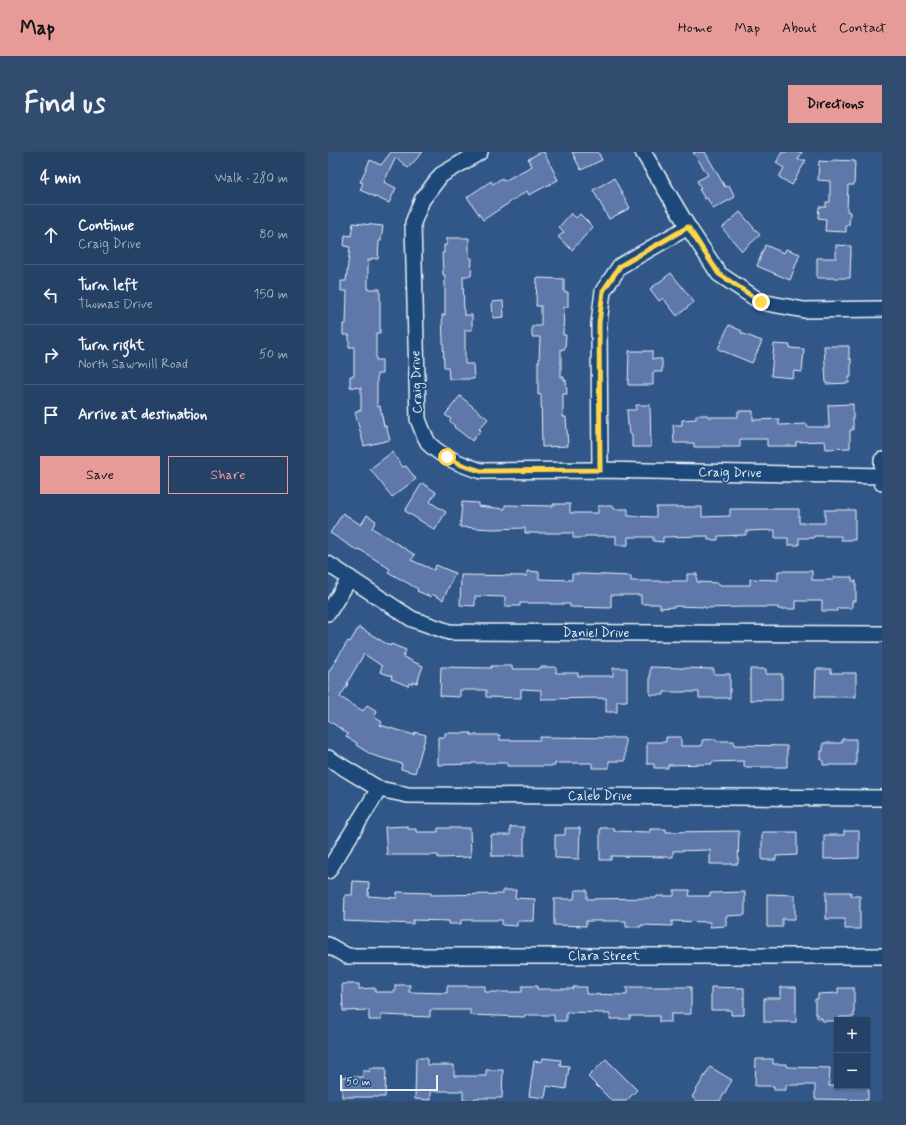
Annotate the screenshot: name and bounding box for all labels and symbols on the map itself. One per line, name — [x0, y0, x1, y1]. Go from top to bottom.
route end — [752, 293, 770, 311]
street label: Craig Drive — [407, 350, 428, 414]
route start — [438, 448, 456, 466]
street label: Craig Drive — [698, 464, 762, 483]
street label: Daniel Drive — [563, 625, 630, 642]
street label: Caleb Drive — [568, 788, 632, 805]
street label: Clara Street — [568, 948, 640, 965]
scale bar — [340, 1073, 438, 1092]

